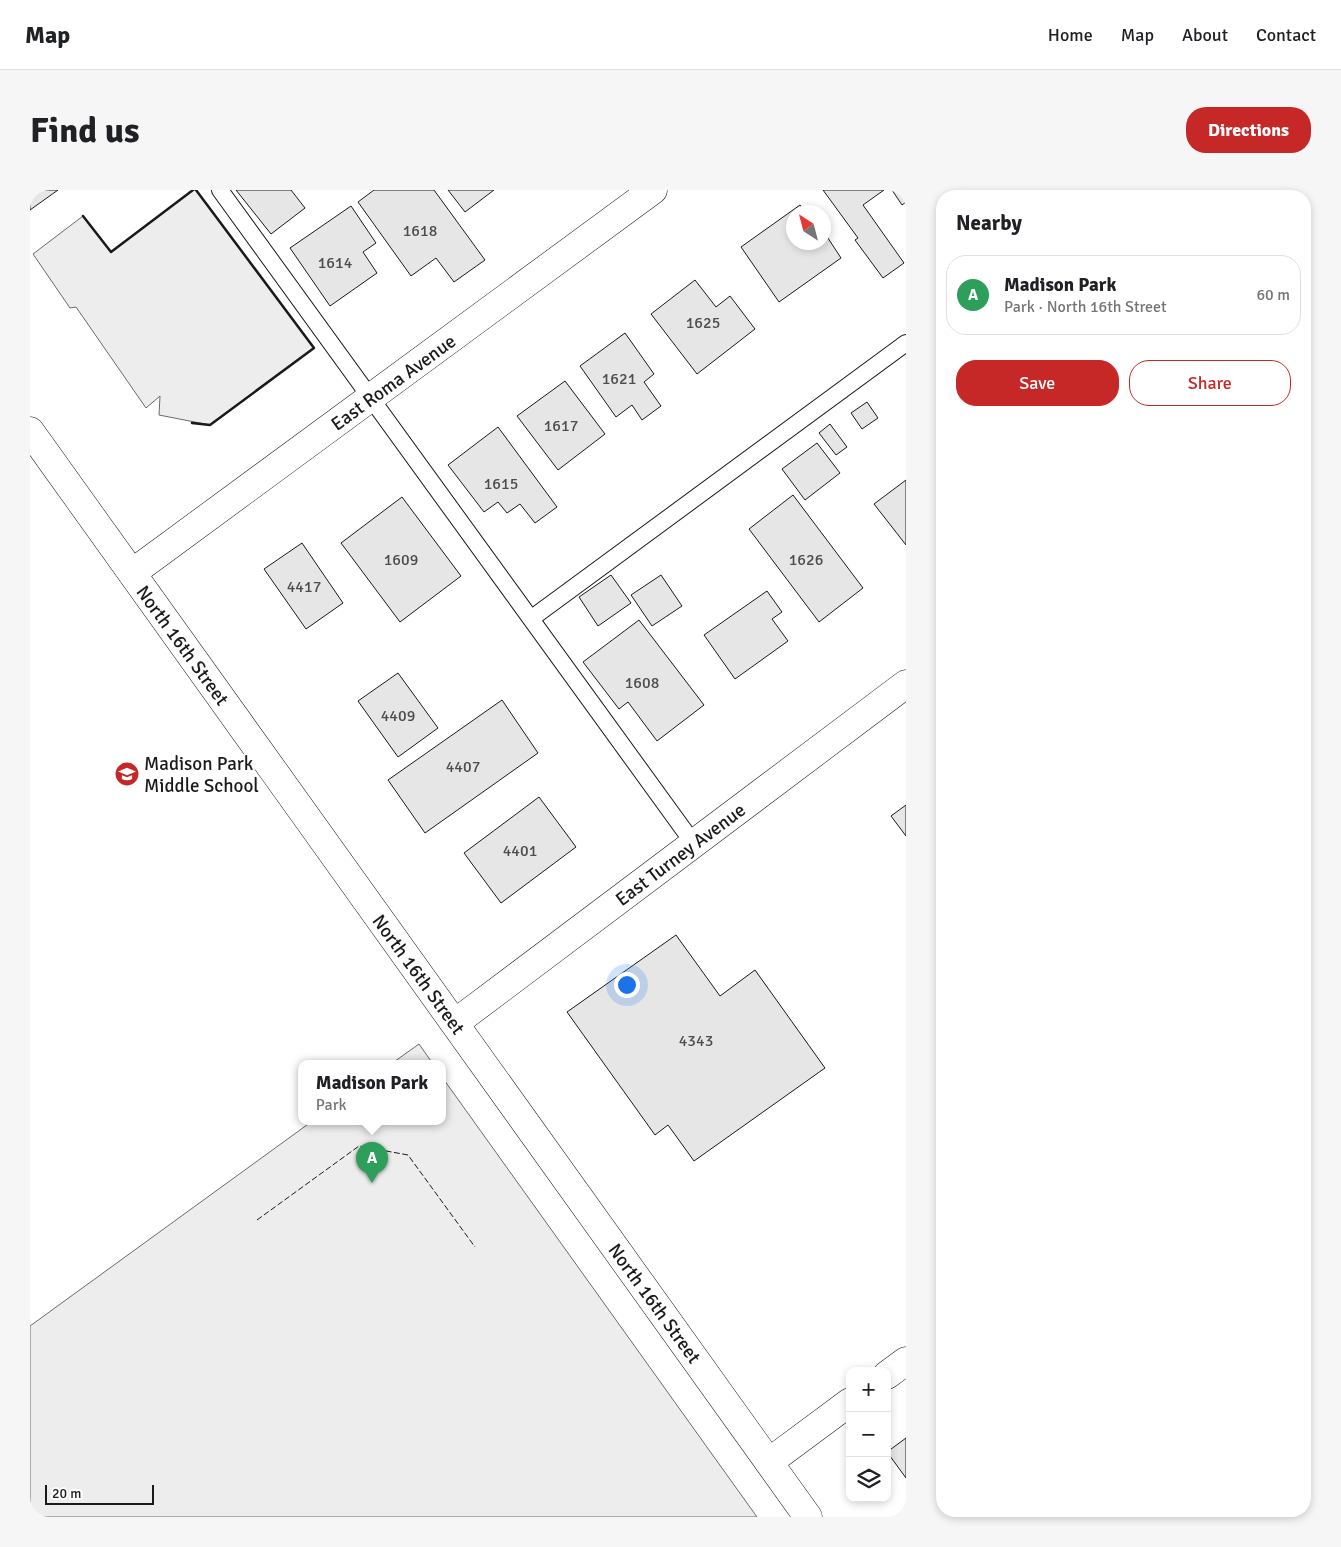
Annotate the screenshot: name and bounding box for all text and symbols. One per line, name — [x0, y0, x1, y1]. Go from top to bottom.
text: Map — [25, 20, 70, 50]
text: Home — [1048, 24, 1093, 46]
text: Map — [1121, 24, 1154, 46]
text: About — [1182, 24, 1228, 46]
text: Contact — [1256, 24, 1316, 46]
button: Directions — [1186, 107, 1311, 153]
text: Find us — [30, 109, 140, 152]
north arrow — [786, 205, 831, 250]
text: Nearby — [956, 210, 1022, 236]
house number: 1618 — [403, 221, 437, 241]
house number: 1614 — [318, 253, 353, 273]
text: Madison Park — [1004, 273, 1116, 297]
text: A — [968, 285, 978, 305]
text: 60 m — [1256, 285, 1290, 305]
text: Park · North 16th Street — [1004, 297, 1167, 317]
house number: 1625 — [686, 313, 720, 333]
street label: East Roma Avenue — [326, 329, 461, 436]
button: Save — [956, 360, 1119, 406]
button: Share — [1129, 360, 1291, 406]
house number: 1621 — [602, 369, 636, 389]
house number: 1617 — [544, 416, 578, 436]
house number: 1615 — [484, 474, 518, 494]
house number: 1609 — [384, 550, 418, 570]
house number: 1626 — [789, 550, 823, 570]
house number: 4417 — [287, 577, 321, 597]
street label: North 16th Street — [131, 581, 234, 711]
house number: 1608 — [625, 673, 659, 693]
house number: 4409 — [381, 706, 415, 726]
place label: Madison Park Middle School — [144, 752, 259, 798]
house number: 4407 — [446, 757, 480, 777]
school or university icon: Madison Park Middle School — [114, 761, 140, 787]
street label: East Turney Avenue — [611, 798, 750, 912]
house number: 4401 — [503, 841, 537, 861]
street label: North 16th Street — [367, 910, 470, 1040]
your location — [614, 972, 640, 998]
house number: 4343 — [679, 1031, 713, 1051]
popup — [298, 1060, 446, 1125]
text: Madison Park — [316, 1071, 428, 1095]
text: Park — [316, 1095, 347, 1115]
pin: A — [356, 1142, 388, 1183]
street label: North 16th Street — [603, 1239, 706, 1369]
map controls — [846, 1367, 891, 1502]
button: + — [846, 1367, 891, 1412]
button: − — [846, 1412, 891, 1457]
button: layers — [846, 1457, 891, 1502]
scale bar — [45, 1482, 154, 1505]
text: 20 m — [52, 1485, 81, 1502]

